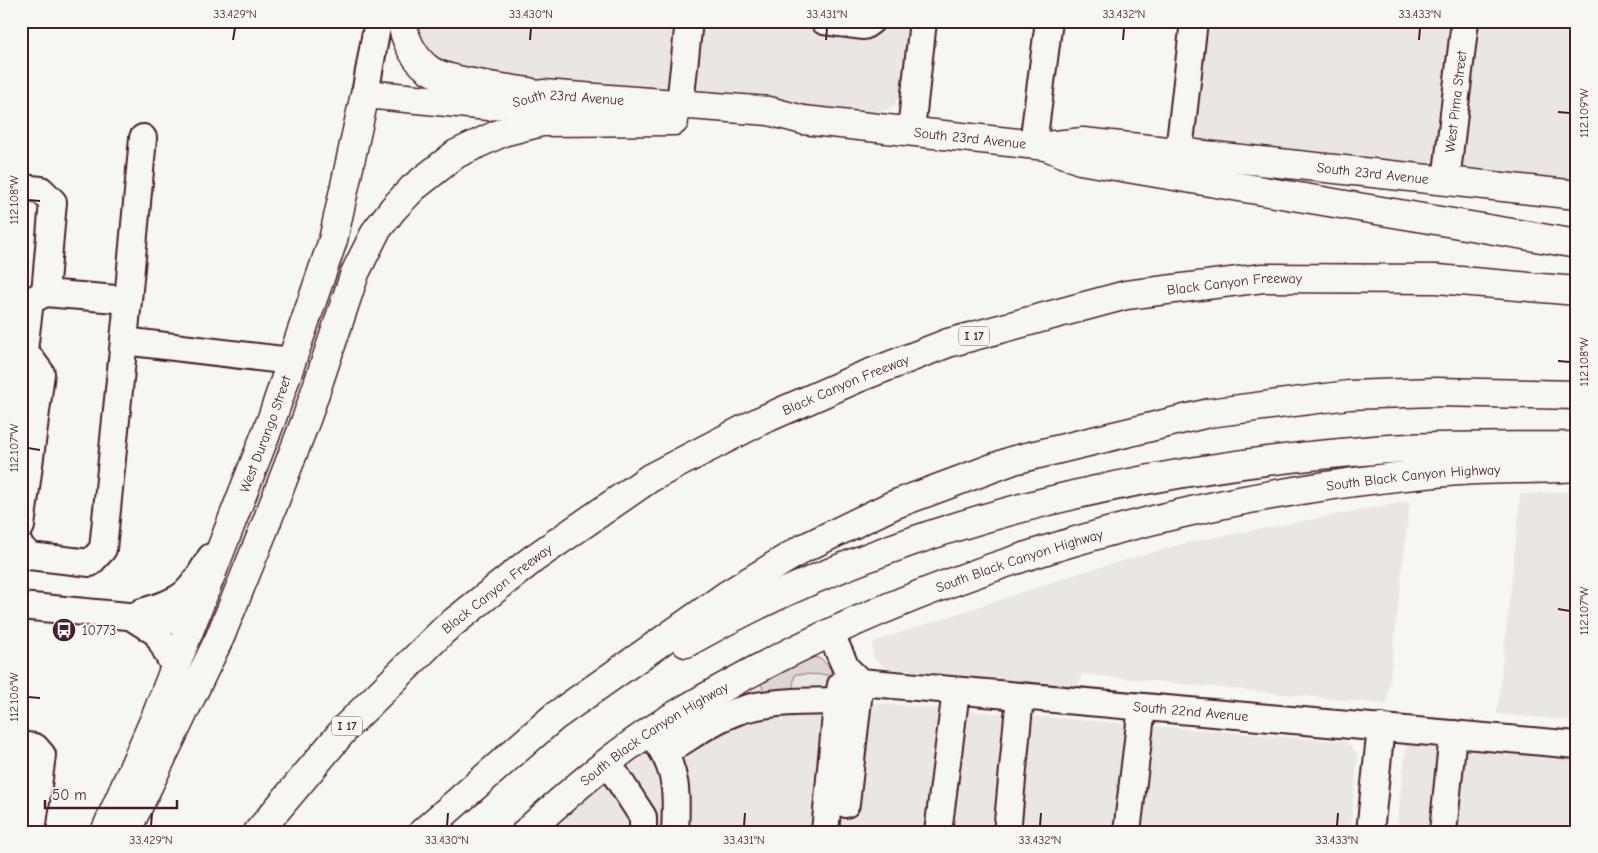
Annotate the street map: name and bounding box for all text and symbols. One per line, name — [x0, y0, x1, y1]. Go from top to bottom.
text: 33.429°N — [213, 7, 257, 21]
text: 33.430°N — [509, 7, 553, 21]
text: 33.431°N — [806, 7, 848, 21]
text: 33.432°N — [1103, 7, 1146, 21]
text: 33.433°N — [1399, 7, 1441, 21]
street label: West Pima Street — [1441, 49, 1470, 153]
street label: South 23rd Avenue — [511, 85, 625, 111]
text: 112.109°W — [1577, 88, 1591, 138]
street label: South 23rd Avenue — [913, 123, 1027, 152]
street label: South 23rd Avenue — [1316, 159, 1430, 188]
text: 112.108°W — [7, 175, 21, 225]
street label: Black Canyon Freeway — [1166, 269, 1303, 298]
road number: I 17 — [959, 326, 989, 346]
text: 112.108°W — [1577, 337, 1591, 387]
street label: Black Canyon Freeway — [780, 350, 912, 419]
street label: West Durango Street — [235, 372, 295, 495]
text: 112.107°W — [7, 423, 21, 472]
street label: South Black Canyon Highway — [1325, 461, 1501, 494]
street label: South Black Canyon Highway — [933, 525, 1105, 596]
street label: Black Canyon Freeway — [438, 540, 556, 637]
text: 112.107°W — [1577, 586, 1591, 635]
bus stop icon: 10773 — [51, 617, 77, 643]
place label: 10773 — [82, 622, 116, 639]
text: 112.106°W — [7, 672, 21, 722]
street label: South Black Canyon Highway — [576, 678, 732, 789]
street label: South 22nd Avenue — [1132, 698, 1249, 725]
road number: I 17 — [332, 716, 362, 736]
scale bar — [45, 778, 178, 810]
text: 50 m — [52, 786, 87, 804]
text: 33.429°N — [129, 833, 173, 847]
text: 33.430°N — [425, 833, 469, 847]
text: 33.431°N — [723, 833, 765, 847]
text: 33.432°N — [1019, 833, 1062, 847]
text: 33.433°N — [1316, 833, 1358, 847]

